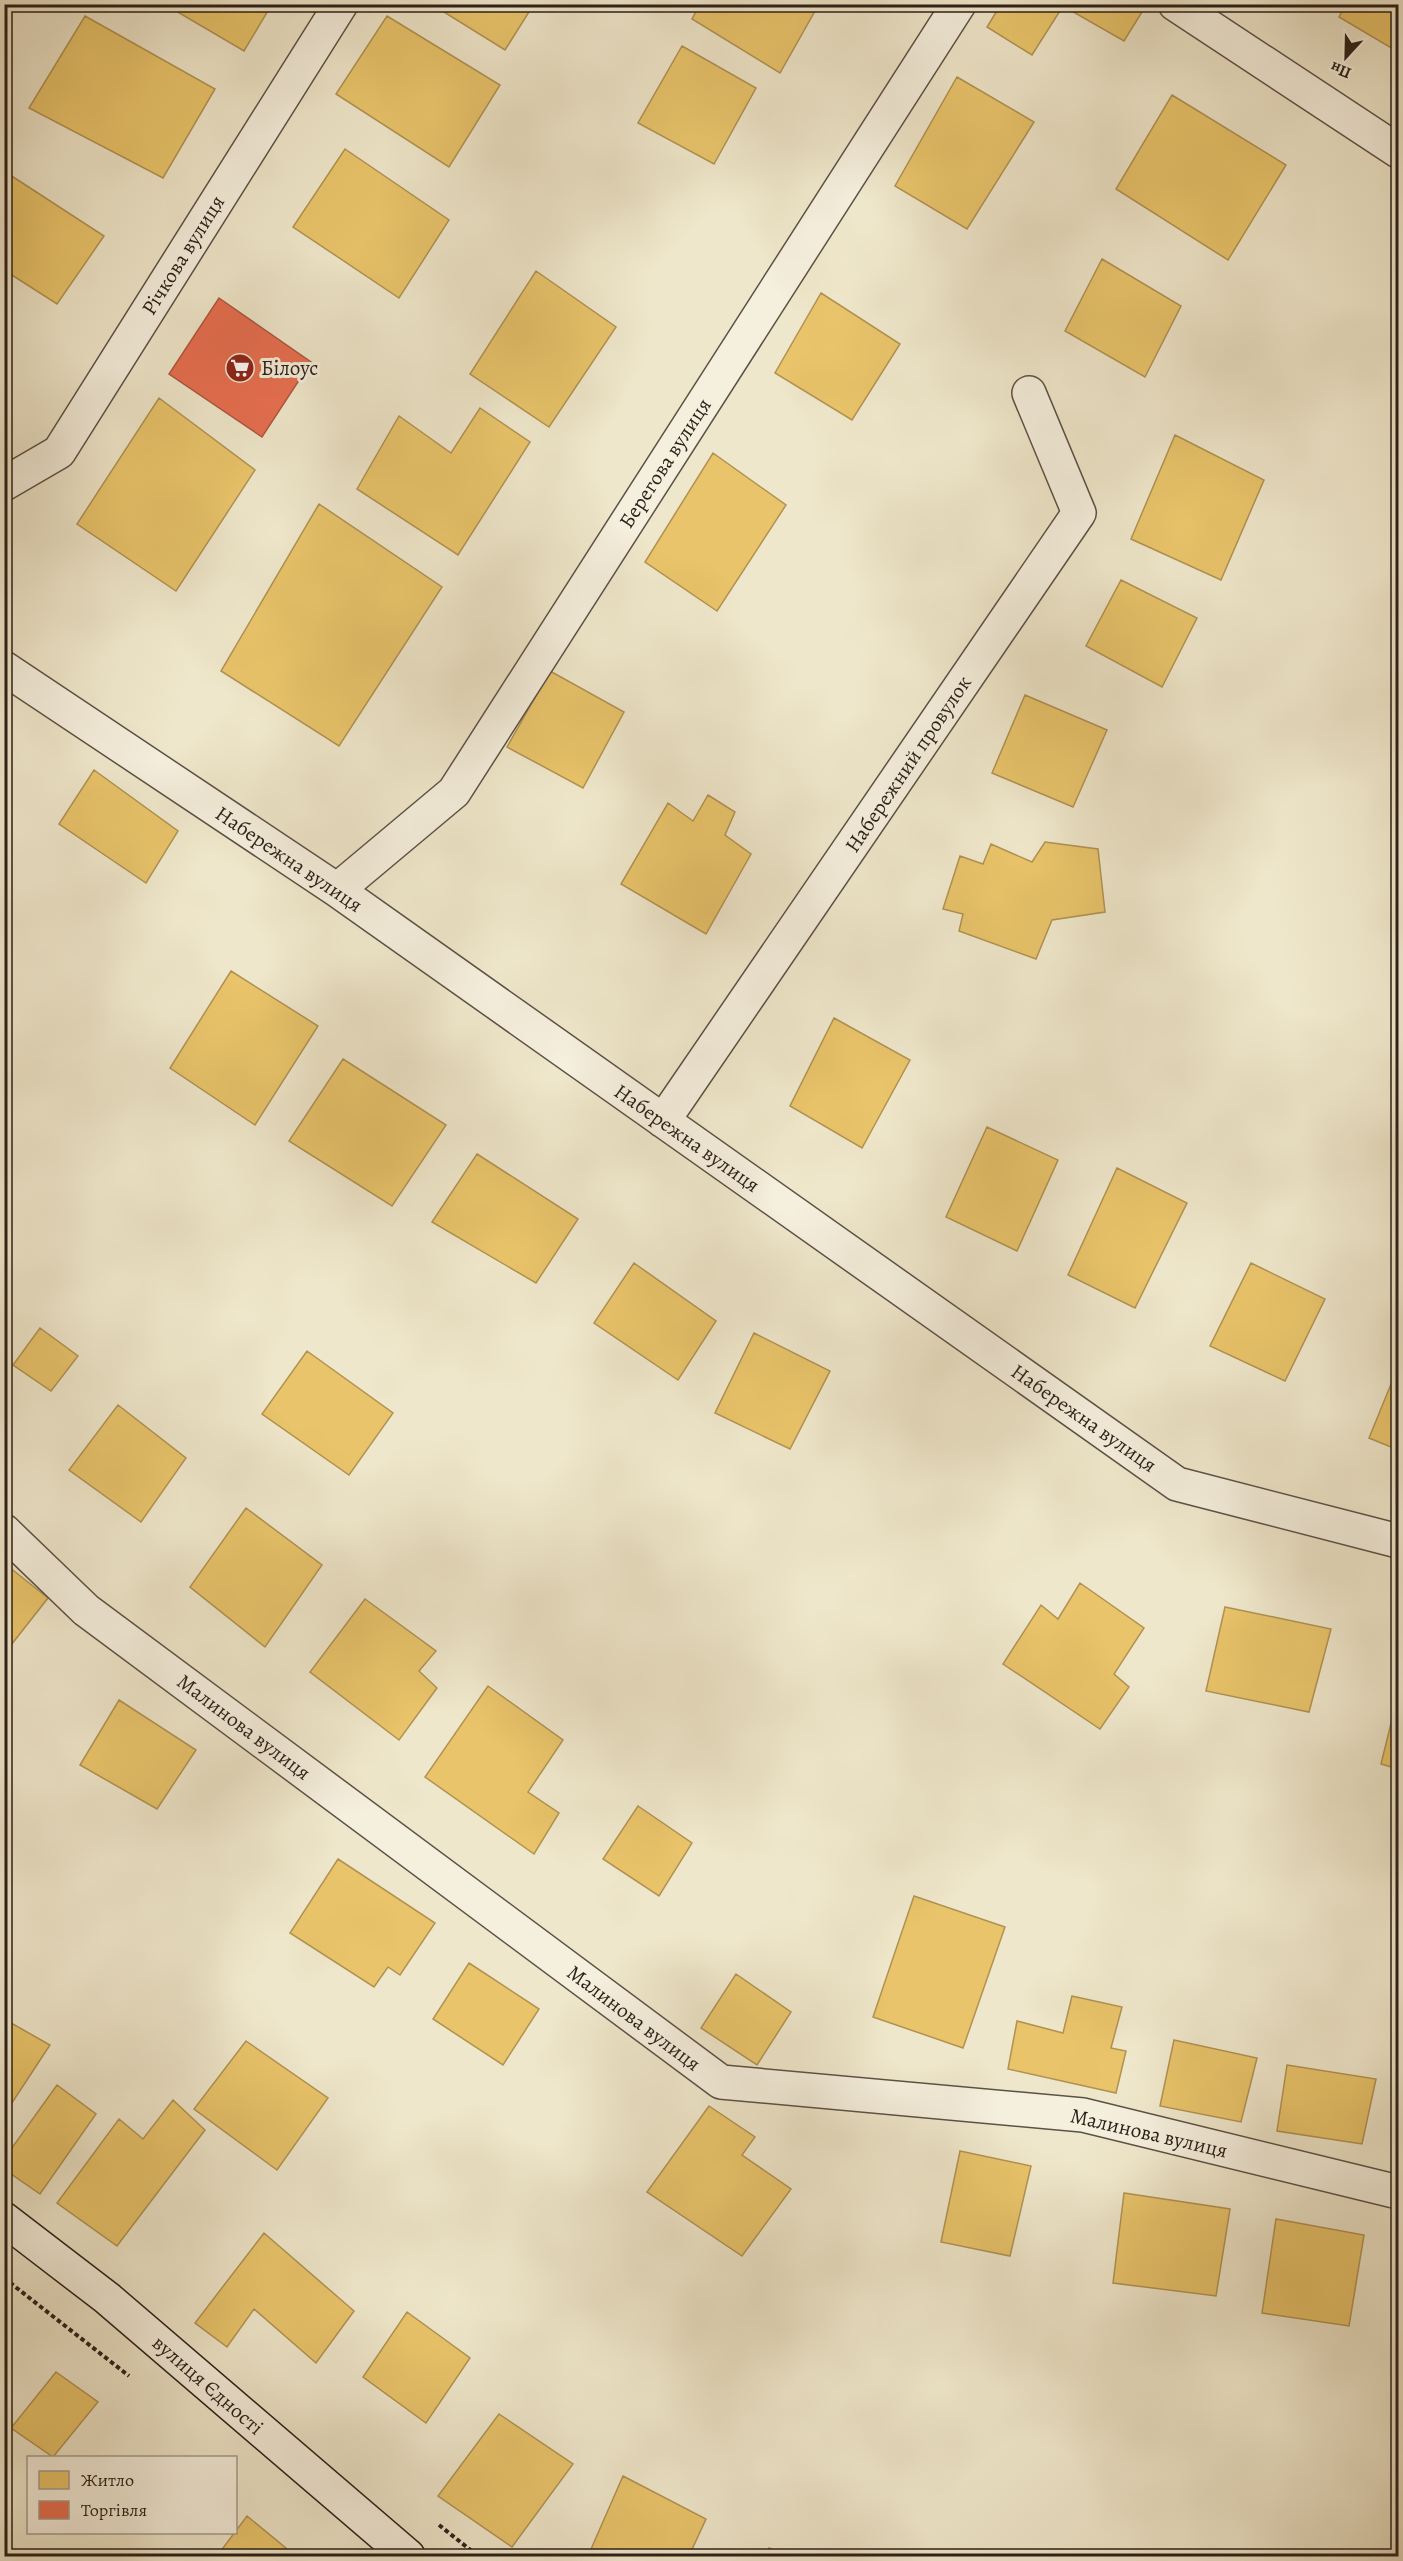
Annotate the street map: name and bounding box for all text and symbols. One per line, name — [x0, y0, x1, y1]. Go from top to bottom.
north arrow — [1316, 27, 1376, 87]
text: Пн — [1327, 56, 1355, 84]
street label: Річкова вулиця — [135, 190, 231, 320]
supermarket icon: Білоус — [224, 352, 256, 384]
place label: Білоус — [261, 354, 318, 382]
street label: Берегова вулиця — [612, 392, 718, 534]
street label: Набережний провулок — [838, 670, 978, 858]
street label: Набережна вулиця — [210, 799, 368, 919]
street label: Набережна вулиця — [609, 1077, 765, 1199]
street label: Набережна вулиця — [1006, 1357, 1162, 1479]
street label: Малинова вулиця — [171, 1667, 317, 1787]
street label: Малинова вулиця — [561, 1958, 707, 2078]
street label: Малинова вулиця — [1068, 2101, 1230, 2165]
street label: вулиця Єдності — [146, 2329, 270, 2441]
legend — [27, 2456, 237, 2534]
text: Житло — [81, 2468, 134, 2492]
text: Торгівля — [81, 2498, 147, 2522]

